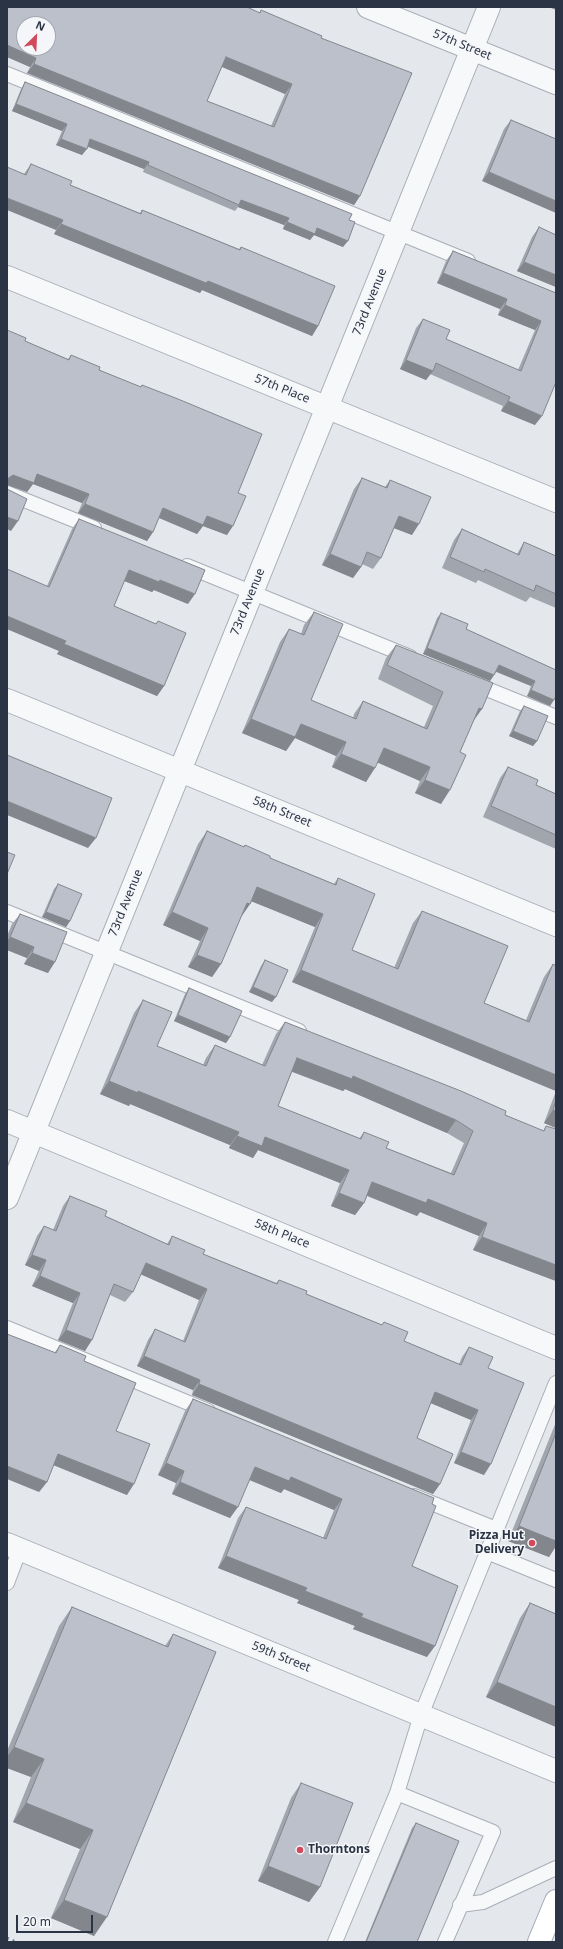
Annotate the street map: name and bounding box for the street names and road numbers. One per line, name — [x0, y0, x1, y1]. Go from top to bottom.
street label: 57th Street — [431, 27, 493, 63]
street label: 73rd Avenue — [350, 266, 390, 338]
street label: 57th Place — [252, 371, 312, 407]
street label: 73rd Avenue — [228, 566, 268, 638]
street label: 58th Street — [251, 794, 313, 830]
street label: 73rd Avenue — [106, 867, 146, 939]
street label: 58th Place — [252, 1216, 312, 1252]
street label: 59th Street — [250, 1639, 312, 1675]

